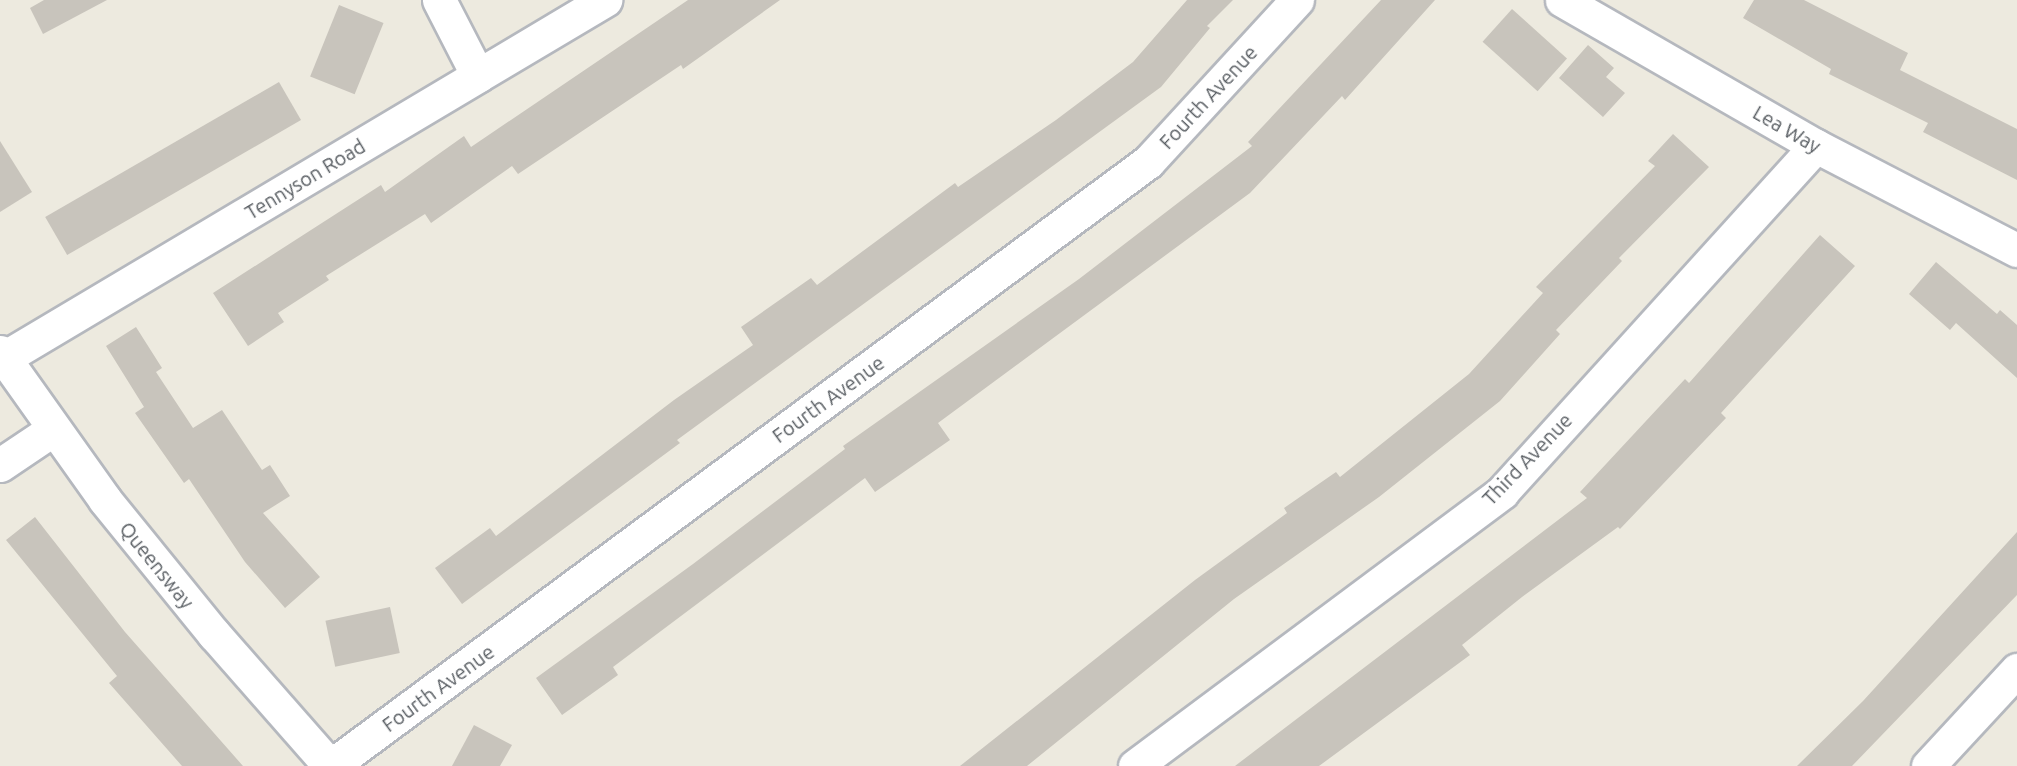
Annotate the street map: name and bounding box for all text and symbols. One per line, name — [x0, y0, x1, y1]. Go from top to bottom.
street label: Fourth Avenue — [1154, 40, 1262, 154]
street label: Lea Way — [1749, 100, 1825, 158]
street label: Tennyson Road — [241, 134, 369, 224]
street label: Fourth Avenue — [767, 350, 889, 448]
street label: Third Avenue — [1477, 408, 1577, 510]
street label: Queensway — [115, 517, 199, 613]
street label: Fourth Avenue — [377, 639, 499, 737]

